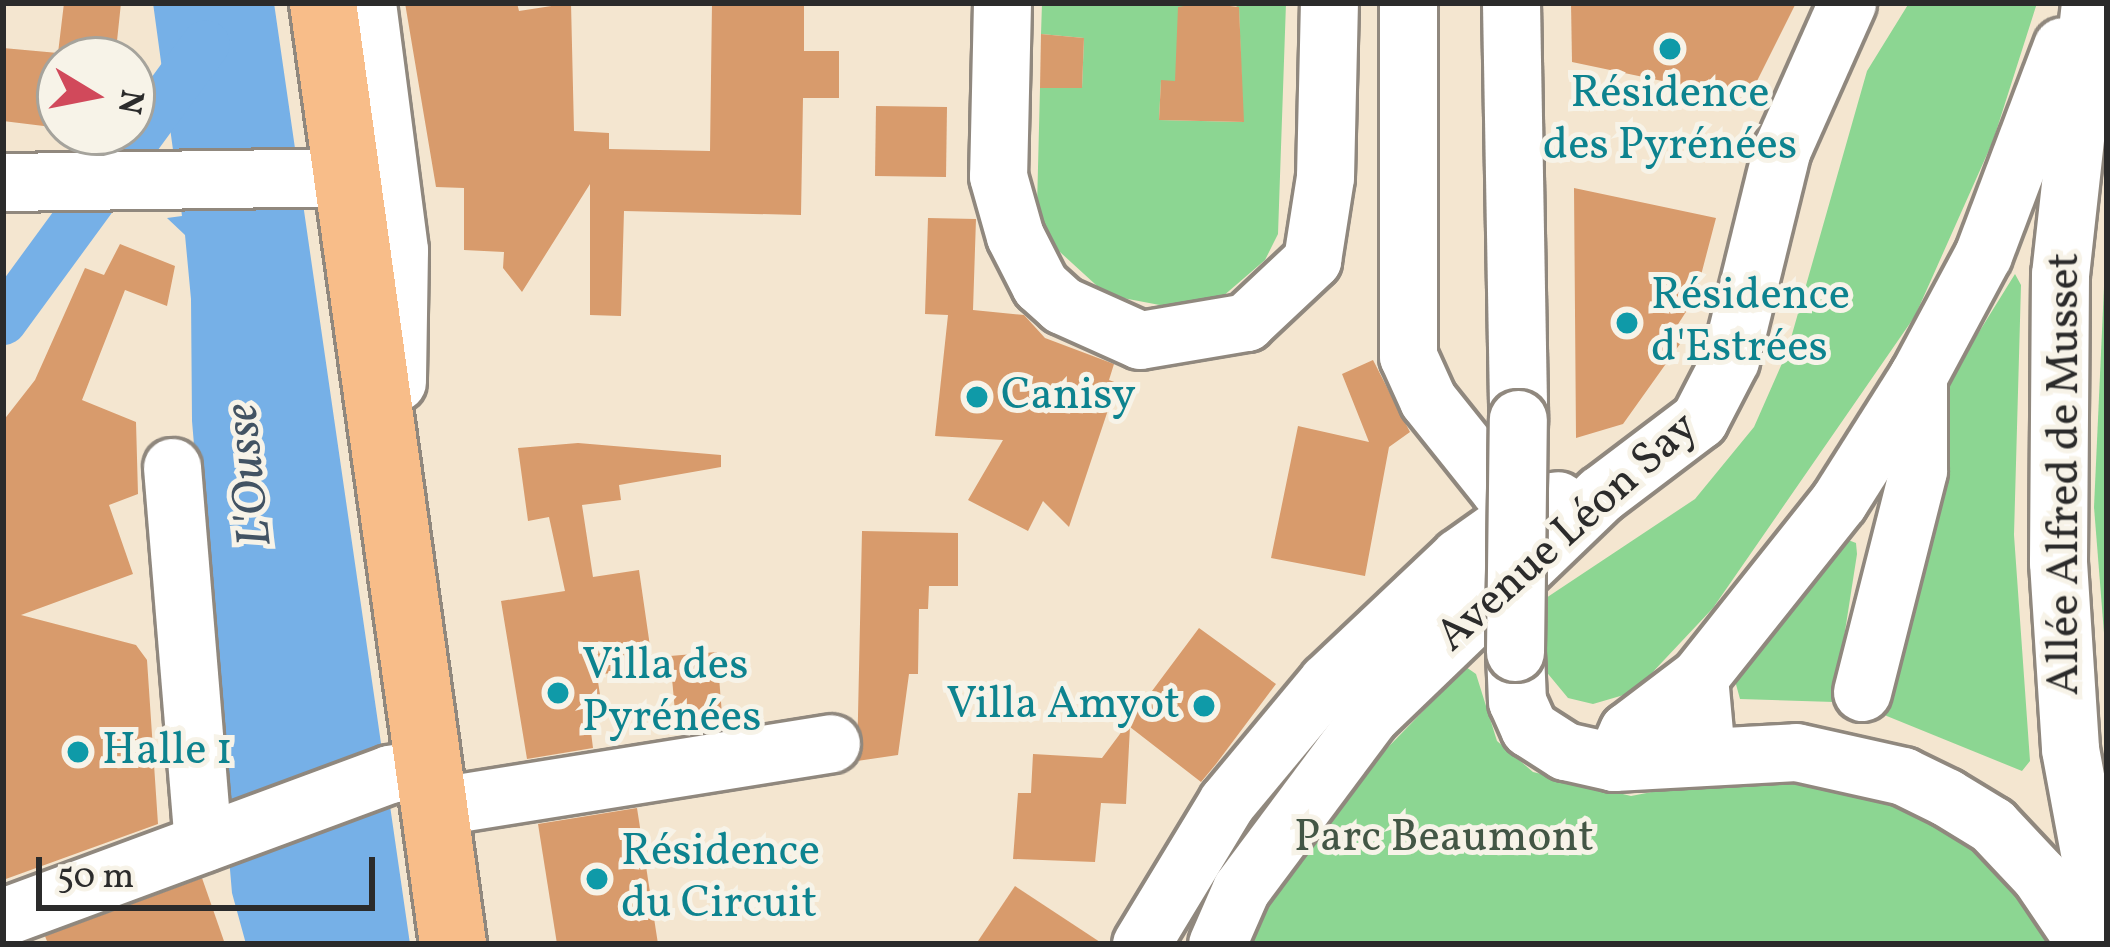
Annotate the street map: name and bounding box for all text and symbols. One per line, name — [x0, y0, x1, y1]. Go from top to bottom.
north arrow — [36, 36, 156, 156]
marker: Résidence des Pyrénées — [1657, 36, 1683, 62]
place label: Résidence des Pyrénées — [1543, 68, 1797, 174]
text: N — [104, 86, 153, 118]
street label: Allée Alfred de Musset — [2039, 252, 2093, 696]
place label: Résidence d'Estrées — [1651, 270, 1850, 376]
marker: Résidence d'Estrées — [1614, 310, 1640, 336]
place label: Canisy — [1001, 370, 1136, 424]
marker: Canisy — [964, 384, 990, 410]
water label: L'Ousse — [214, 401, 286, 549]
street label: Avenue Léon Say — [1426, 402, 1710, 664]
place label: Villa des Pyrénées — [582, 640, 761, 746]
place label: Villa Amyot — [946, 679, 1180, 733]
marker: Villa des Pyrénées — [545, 680, 571, 706]
marker: Villa Amyot — [1191, 693, 1217, 719]
place label: Halle 1 — [102, 725, 233, 779]
marker: Halle 1 — [65, 739, 91, 765]
park label: Parc Beaumont — [1294, 812, 1594, 866]
place label: Résidence du Circuit — [621, 826, 820, 932]
scale bar — [42, 833, 381, 907]
text: 50 m — [57, 853, 134, 903]
marker: Résidence du Circuit — [584, 866, 610, 892]

